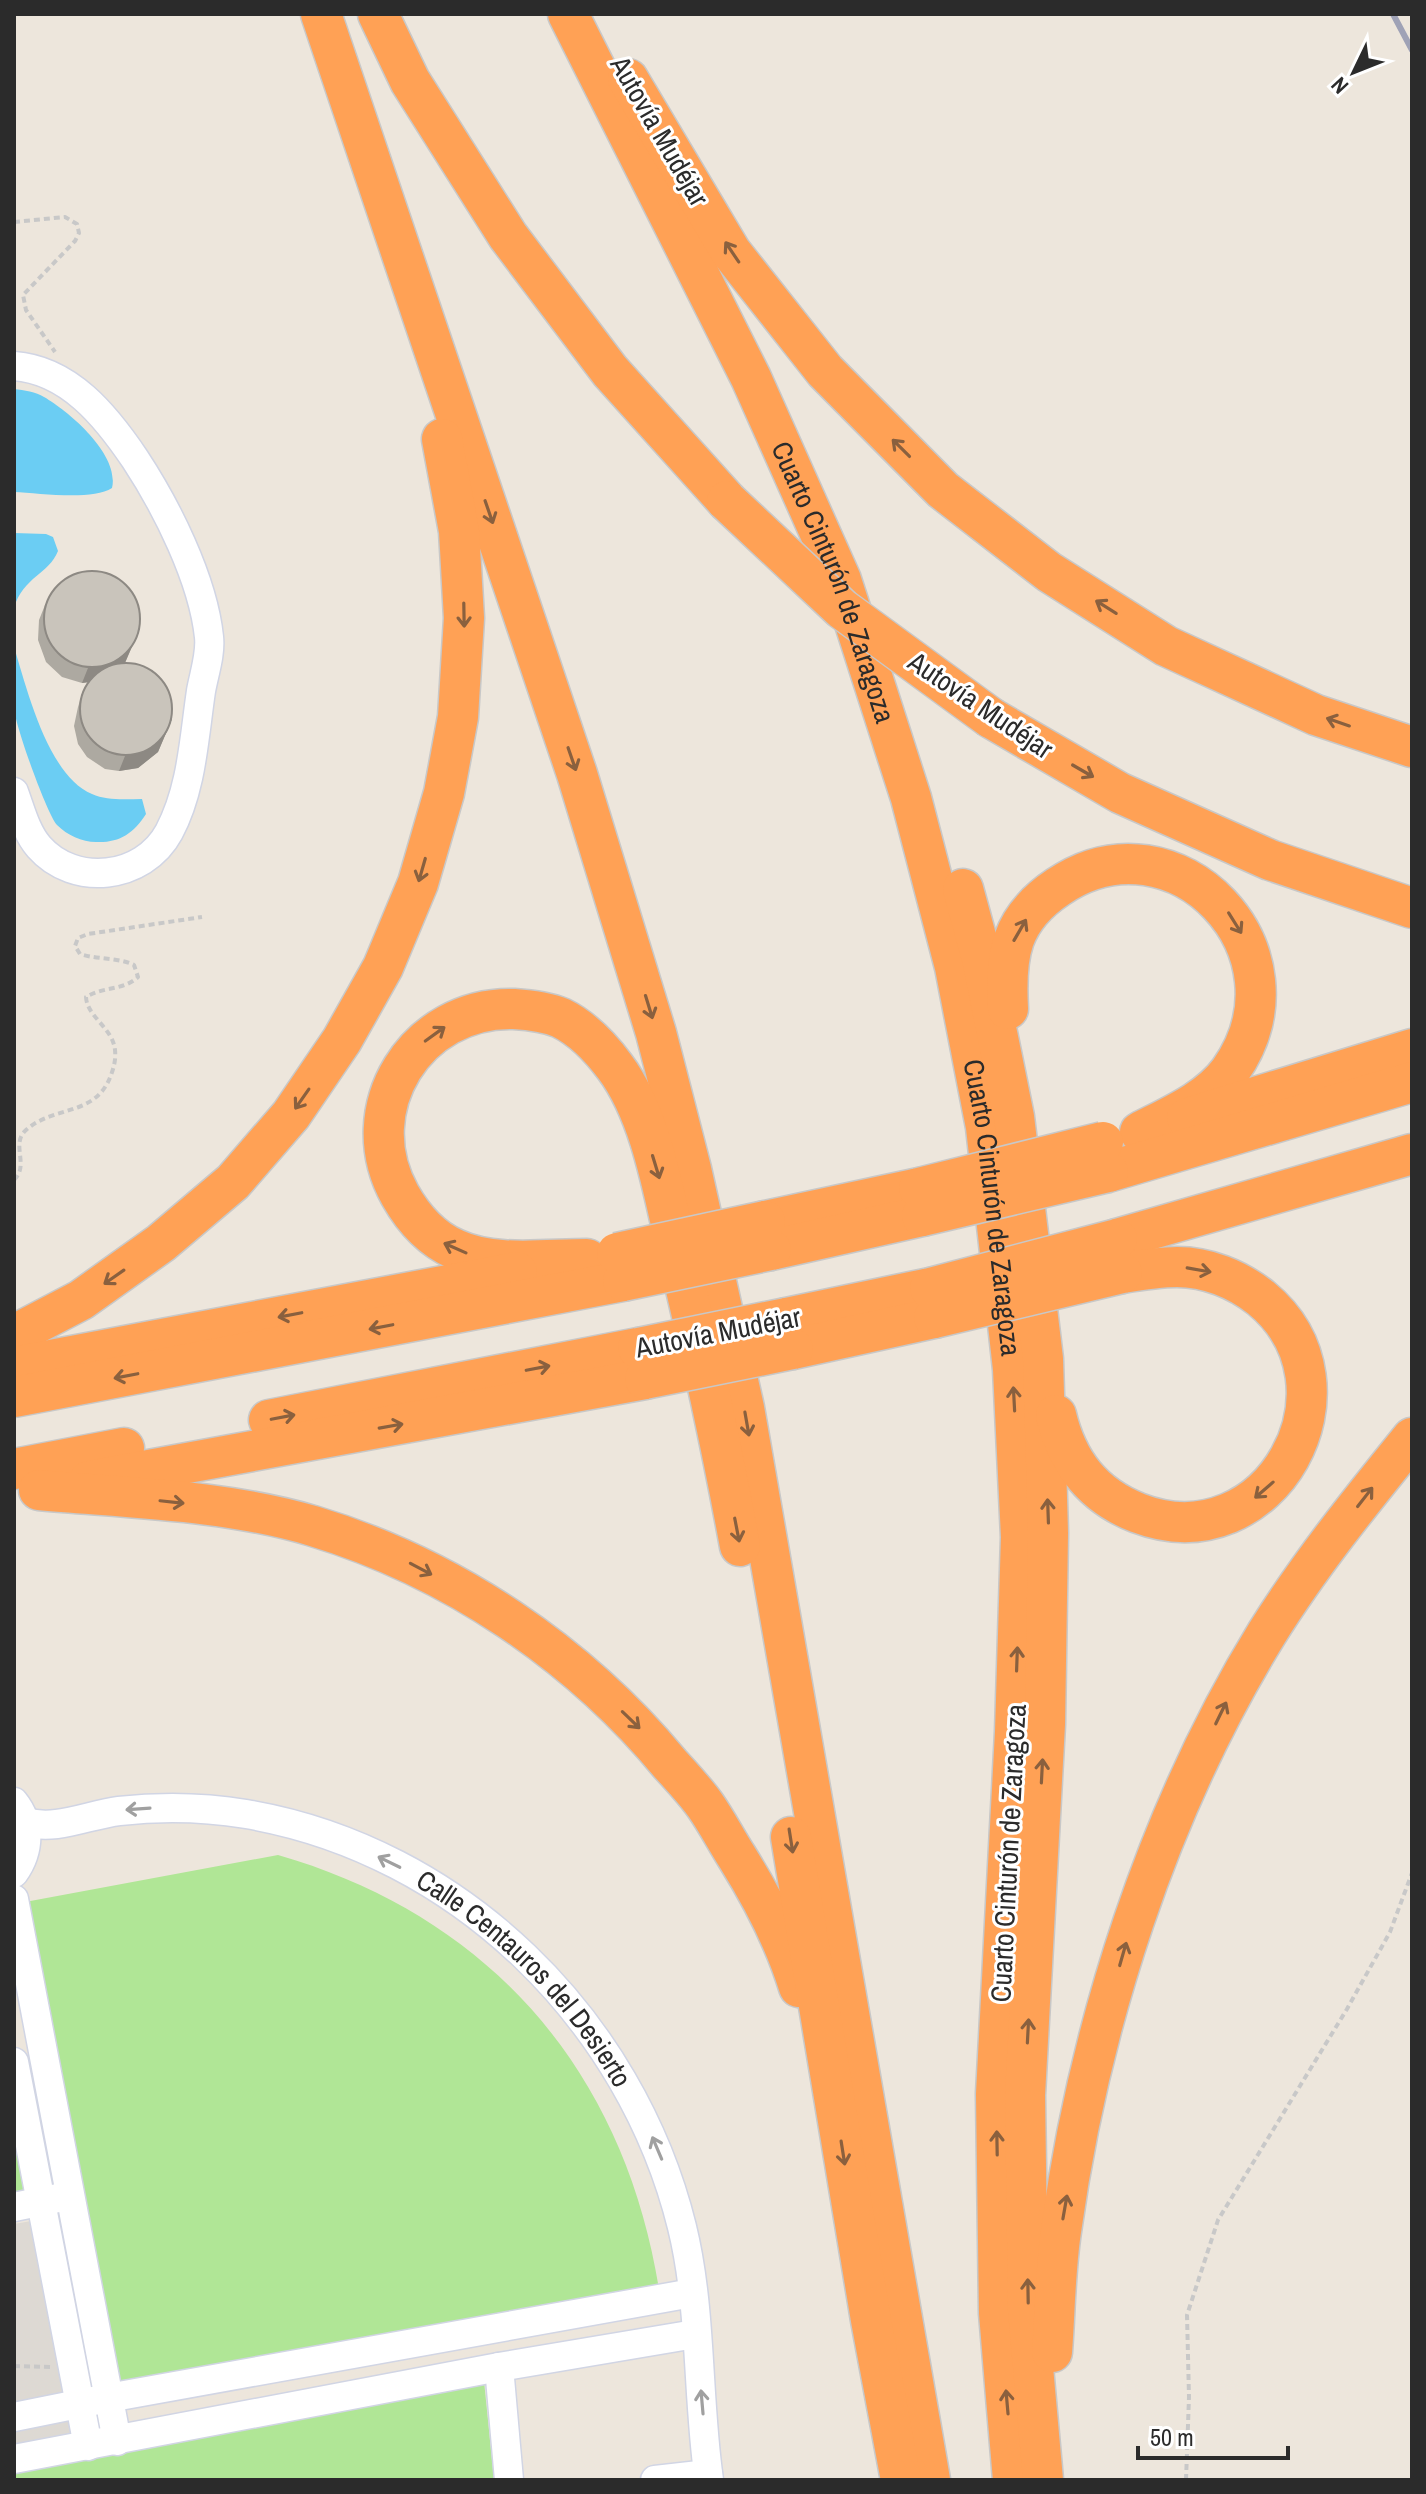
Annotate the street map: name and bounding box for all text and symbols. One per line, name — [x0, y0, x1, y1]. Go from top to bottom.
north arrow — [1314, 32, 1394, 112]
street label: Autovía Mudéjar — [601, 48, 718, 213]
text: N — [1324, 71, 1355, 101]
one-way arrow — [724, 241, 740, 263]
street label: Cuarto Cinturón de Zaragoza — [763, 435, 905, 728]
one-way arrow — [892, 439, 911, 458]
one-way arrow — [483, 500, 498, 525]
one-way arrow — [1095, 599, 1117, 616]
one-way arrow — [456, 601, 471, 628]
street label: Autovía Mudéjar — [900, 642, 1061, 768]
one-way arrow — [1326, 714, 1351, 729]
one-way arrow — [565, 746, 580, 771]
one-way arrow — [1070, 764, 1094, 779]
one-way arrow — [414, 857, 429, 883]
one-way arrow — [1226, 912, 1243, 934]
one-way arrow — [1013, 918, 1028, 942]
one-way arrow — [642, 995, 657, 1020]
one-way arrow — [424, 1026, 445, 1043]
street label: Cuarto Cinturón de Zaragoza — [954, 1056, 1030, 1358]
one-way arrow — [294, 1088, 310, 1110]
one-way arrow — [649, 1154, 664, 1180]
one-way arrow — [443, 1239, 468, 1254]
one-way arrow — [1186, 1264, 1211, 1279]
one-way arrow — [103, 1269, 125, 1285]
street label: Autovía Mudéjar — [631, 1297, 804, 1367]
one-way arrow — [278, 1308, 304, 1323]
one-way arrow — [369, 1320, 395, 1335]
one-way arrow — [525, 1359, 550, 1374]
one-way arrow — [114, 1369, 139, 1384]
one-way arrow — [1006, 1386, 1021, 1413]
one-way arrow — [270, 1409, 295, 1424]
one-way arrow — [740, 1410, 755, 1436]
one-way arrow — [377, 1417, 403, 1432]
one-way arrow — [1255, 1481, 1275, 1499]
one-way arrow — [1356, 1487, 1373, 1508]
one-way arrow — [158, 1495, 185, 1510]
one-way arrow — [1040, 1498, 1055, 1525]
one-way arrow — [731, 1517, 746, 1542]
one-way arrow — [409, 1562, 433, 1578]
one-way arrow — [1010, 1646, 1025, 1673]
one-way arrow — [1214, 1702, 1229, 1726]
street label: Cuarto Cinturón de Zaragoza — [981, 1703, 1035, 2003]
one-way arrow — [621, 1711, 641, 1730]
one-way arrow — [1035, 1758, 1050, 1785]
one-way arrow — [125, 1802, 152, 1817]
one-way arrow — [785, 1828, 800, 1854]
one-way arrow — [378, 1854, 402, 1870]
street label: Calle Centauros del Desierto — [410, 1861, 641, 2094]
one-way arrow — [1116, 1941, 1131, 1967]
one-way arrow — [1021, 2018, 1036, 2045]
one-way arrow — [989, 2130, 1005, 2157]
one-way arrow — [648, 2136, 663, 2160]
one-way arrow — [837, 2140, 852, 2165]
one-way arrow — [1058, 2195, 1073, 2220]
one-way arrow — [1020, 2278, 1035, 2305]
one-way arrow — [694, 2389, 709, 2416]
one-way arrow — [999, 2389, 1014, 2416]
scale bar — [1138, 2410, 1288, 2460]
text: 50 m — [1150, 2421, 1194, 2453]

